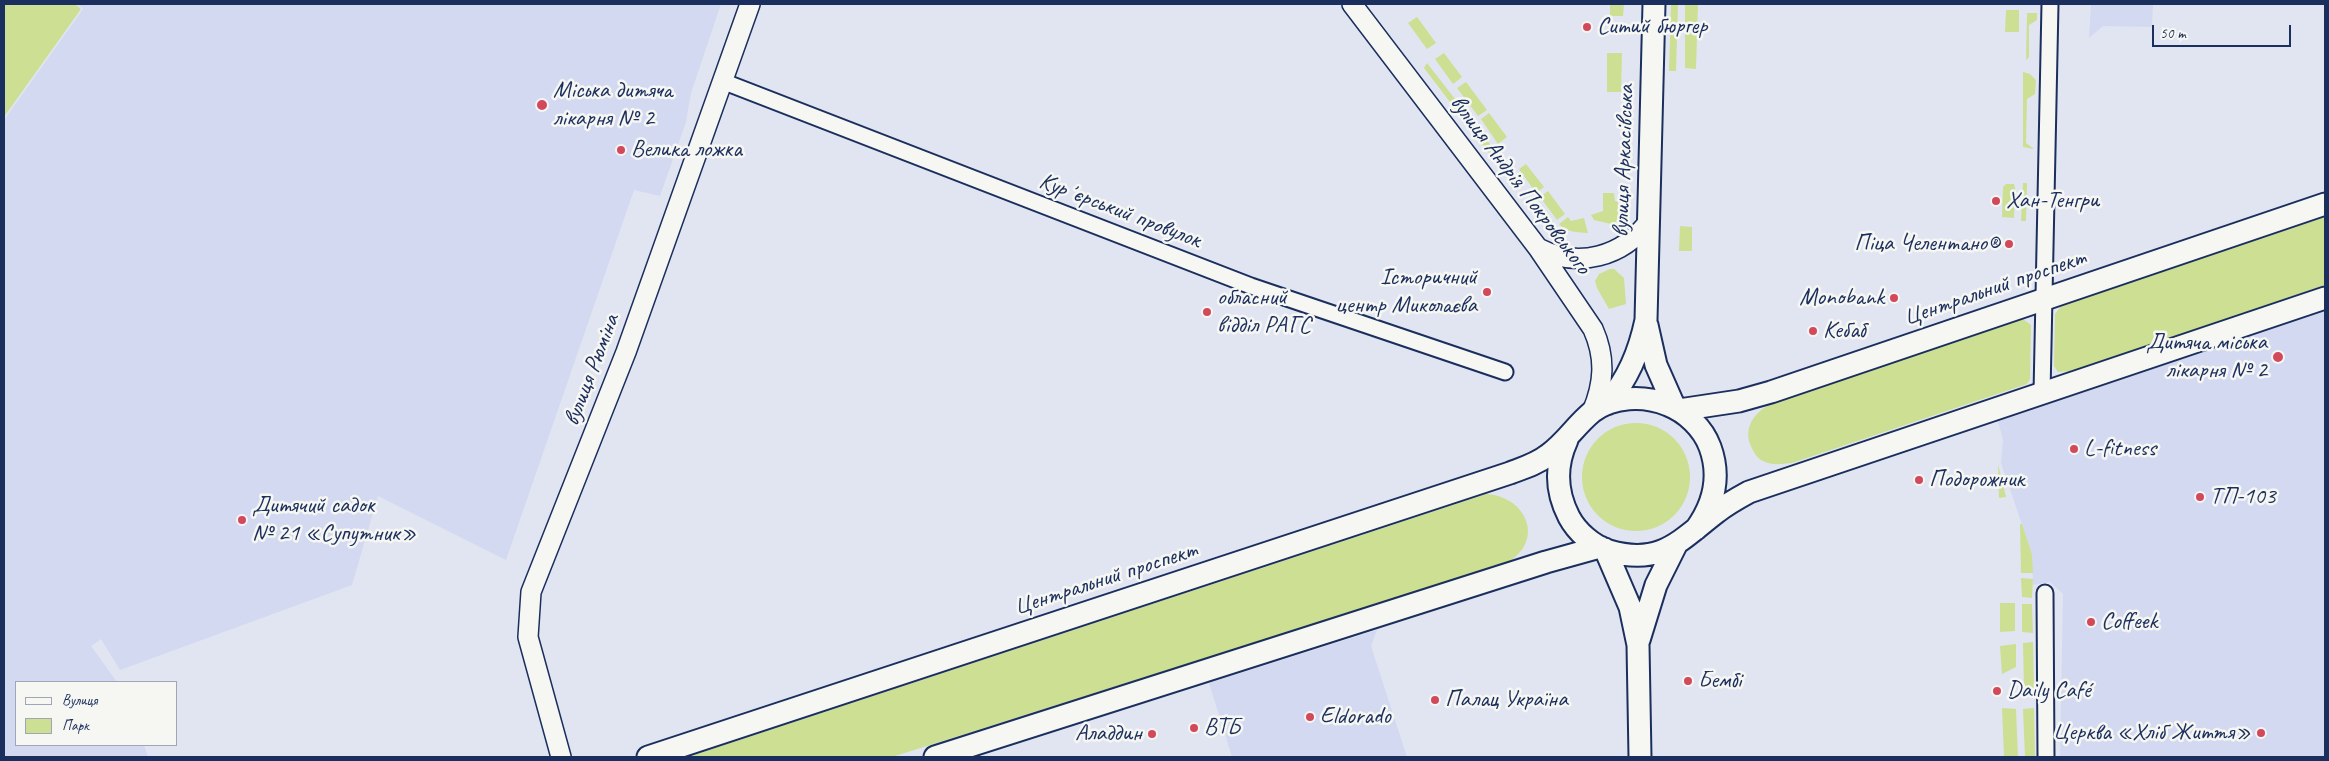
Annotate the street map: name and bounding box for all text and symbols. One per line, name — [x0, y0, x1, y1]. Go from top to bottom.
place label: Ситий бюргер — [1597, 13, 1707, 41]
scale bar — [2154, 15, 2293, 47]
marker: Ситий бюргер — [1581, 21, 1593, 33]
text: 50 m — [2160, 24, 2186, 43]
place label: Міська дитяча лікарня № 2 — [553, 77, 672, 133]
street label: вулиця Аркасівська — [1607, 84, 1641, 238]
street label: вулиця Андрія Покровського — [1443, 90, 1597, 280]
marker: Міська дитяча лікарня № 2 — [535, 98, 549, 112]
place label: Велика ложка — [631, 136, 742, 164]
marker: Велика ложка — [615, 144, 627, 156]
street label: Курʼєрський провулок — [1035, 167, 1205, 255]
place label: Хан-Тенгри — [2006, 187, 2099, 215]
marker: Хан-Тенгри — [1990, 195, 2002, 207]
place label: Піца Челентано® — [1854, 230, 1999, 258]
marker: Піца Челентано® — [2003, 238, 2015, 250]
street label: Центральний проспект — [1900, 243, 2090, 333]
place label: Історичний центр Миколаєва — [1336, 264, 1477, 320]
place label: обласний відділ РАГС — [1217, 284, 1311, 340]
place label: Monobank — [1799, 284, 1884, 312]
marker: Історичний центр Миколаєва — [1481, 286, 1493, 298]
marker: Monobank — [1888, 292, 1900, 304]
marker: обласний відділ РАГС — [1201, 306, 1213, 318]
street label: вулиця Рюміна — [558, 310, 626, 430]
place label: Кебаб — [1823, 317, 1865, 345]
marker: Кебаб — [1807, 325, 1819, 337]
place label: Дитяча міська лікарня № 2 — [2146, 329, 2267, 385]
marker: Дитяча міська лікарня № 2 — [2271, 350, 2285, 364]
place label: L-fitness — [2084, 435, 2156, 463]
marker: L-fitness — [2068, 443, 2080, 455]
place label: Подорожник — [1929, 466, 2024, 494]
marker: Подорожник — [1913, 474, 1925, 486]
place label: ТП-103 — [2210, 483, 2276, 511]
marker: ТП-103 — [2194, 491, 2206, 503]
place label: Дитячий садок № 21 «Супутник» — [252, 492, 417, 548]
marker: Дитячий садок № 21 «Супутник» — [236, 514, 248, 526]
street label: Центральний проспект — [1011, 536, 1201, 622]
place label: Coffeek — [2101, 608, 2157, 636]
marker: Coffeek — [2085, 616, 2097, 628]
place label: Бембі — [1698, 667, 1742, 695]
marker: Бембі — [1682, 675, 1694, 687]
place label: Daily Café — [2007, 677, 2090, 705]
legend — [15, 681, 178, 746]
marker: Daily Café — [1991, 685, 2003, 697]
place label: Палац Україна — [1445, 686, 1568, 714]
text: Вулиця — [62, 691, 98, 710]
marker: Палац Україна — [1429, 694, 1441, 706]
place label: Eldorado — [1320, 703, 1391, 731]
marker: Eldorado — [1304, 711, 1316, 723]
place label: ВТБ — [1204, 714, 1240, 742]
text: Парк — [62, 716, 89, 735]
place label: Церква «Хліб Життя» — [2053, 719, 2251, 747]
place label: Аладдин — [1075, 720, 1142, 748]
marker: ВТБ — [1188, 722, 1200, 734]
marker: Церква «Хліб Життя» — [2255, 727, 2267, 739]
marker: Аладдин — [1146, 728, 1158, 740]

